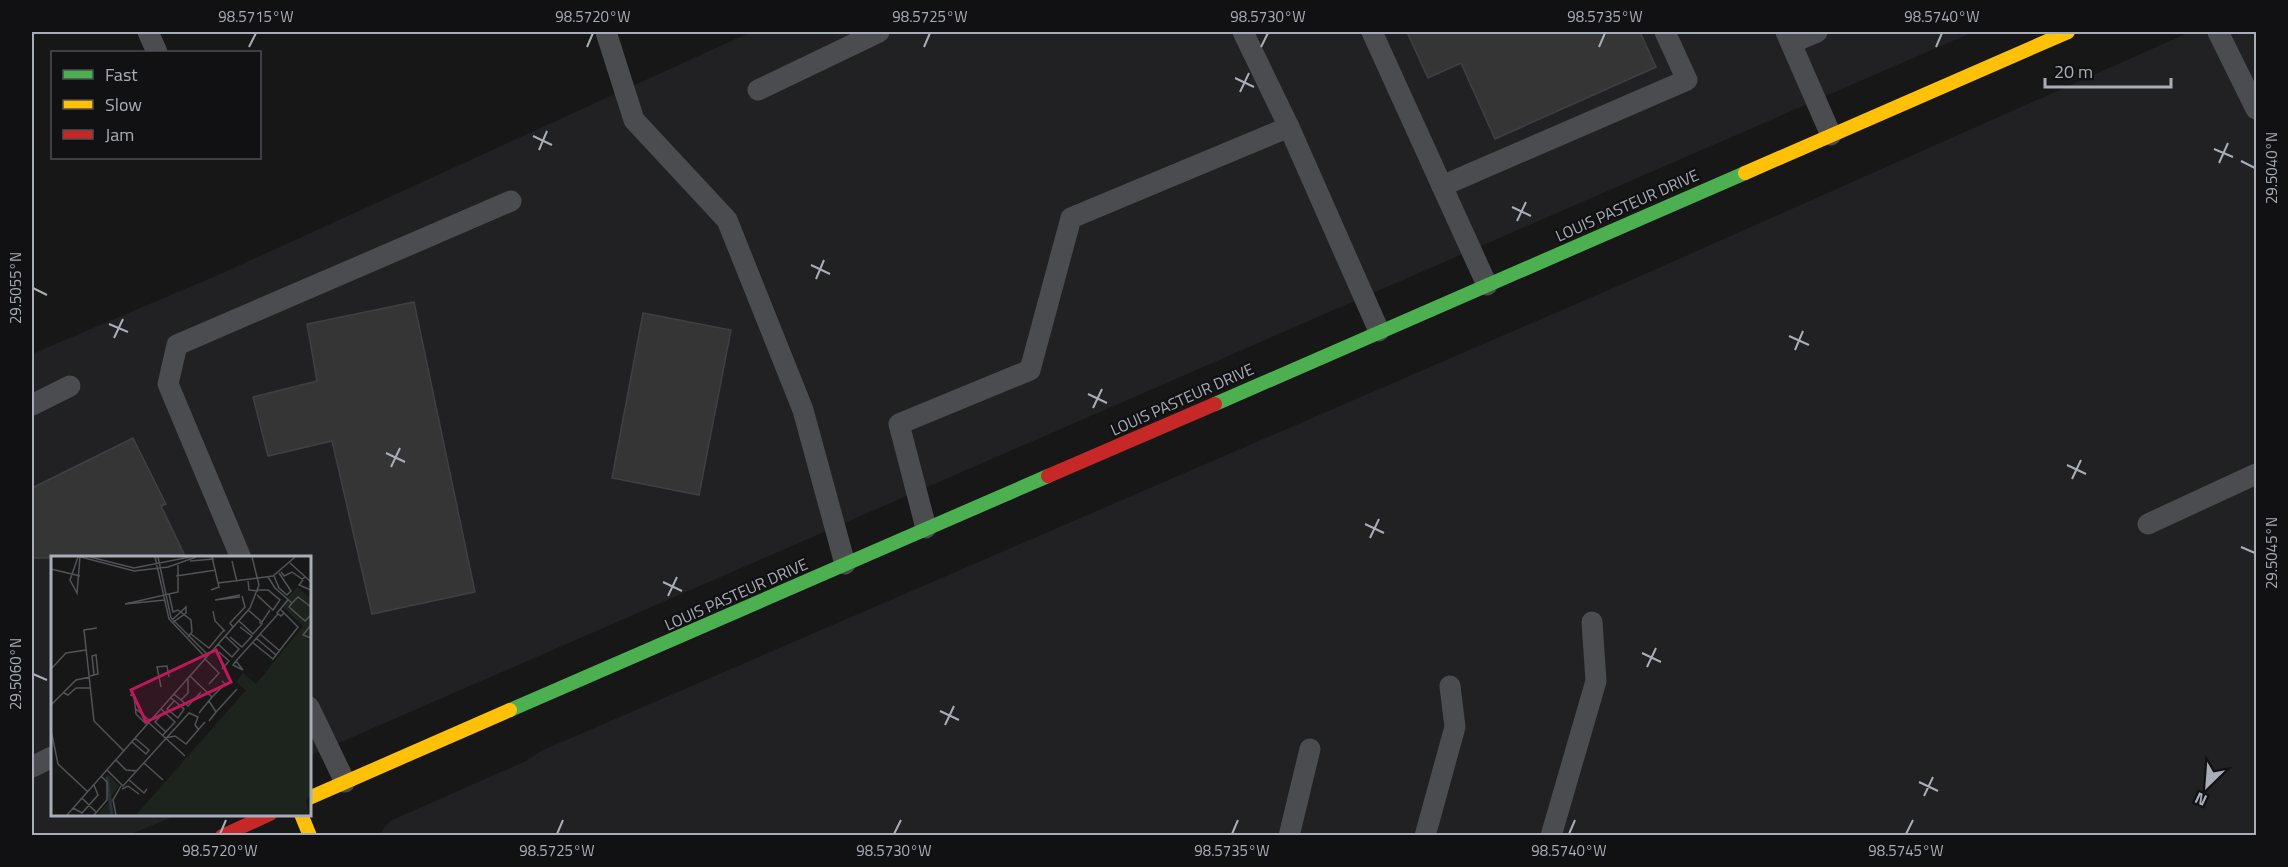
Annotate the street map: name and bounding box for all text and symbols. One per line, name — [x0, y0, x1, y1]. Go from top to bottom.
text: 98.5715°W — [218, 5, 294, 28]
text: 98.5720°W — [555, 5, 631, 28]
text: 98.5725°W — [892, 5, 968, 28]
text: 98.5730°W — [1230, 5, 1306, 28]
text: 98.5735°W — [1567, 5, 1643, 28]
text: 98.5740°W — [1904, 5, 1980, 28]
legend — [51, 51, 261, 159]
scale bar — [2045, 51, 2171, 89]
text: 20 m — [2054, 58, 2093, 85]
text: Fast — [105, 61, 138, 88]
text: Slow — [105, 91, 142, 118]
text: Jam — [105, 121, 134, 148]
text: 29.5040°N — [2260, 132, 2283, 204]
street label: LOUIS PASTEUR DRIVE — [1551, 163, 1703, 247]
text: 29.5055°N — [4, 252, 27, 324]
street label: LOUIS PASTEUR DRIVE — [1106, 357, 1258, 441]
text: 29.5045°N — [2260, 517, 2283, 589]
street label: LOUIS PASTEUR DRIVE — [660, 552, 812, 636]
inset map — [51, 556, 310, 816]
text: 29.5060°N — [4, 638, 27, 710]
north arrow — [2177, 756, 2237, 816]
text: N — [2191, 786, 2211, 813]
text: 98.5720°W — [182, 839, 258, 862]
text: 98.5725°W — [519, 839, 595, 862]
text: 98.5730°W — [856, 839, 932, 862]
text: 98.5735°W — [1194, 839, 1270, 862]
text: 98.5740°W — [1531, 839, 1607, 862]
text: 98.5745°W — [1868, 839, 1944, 862]

